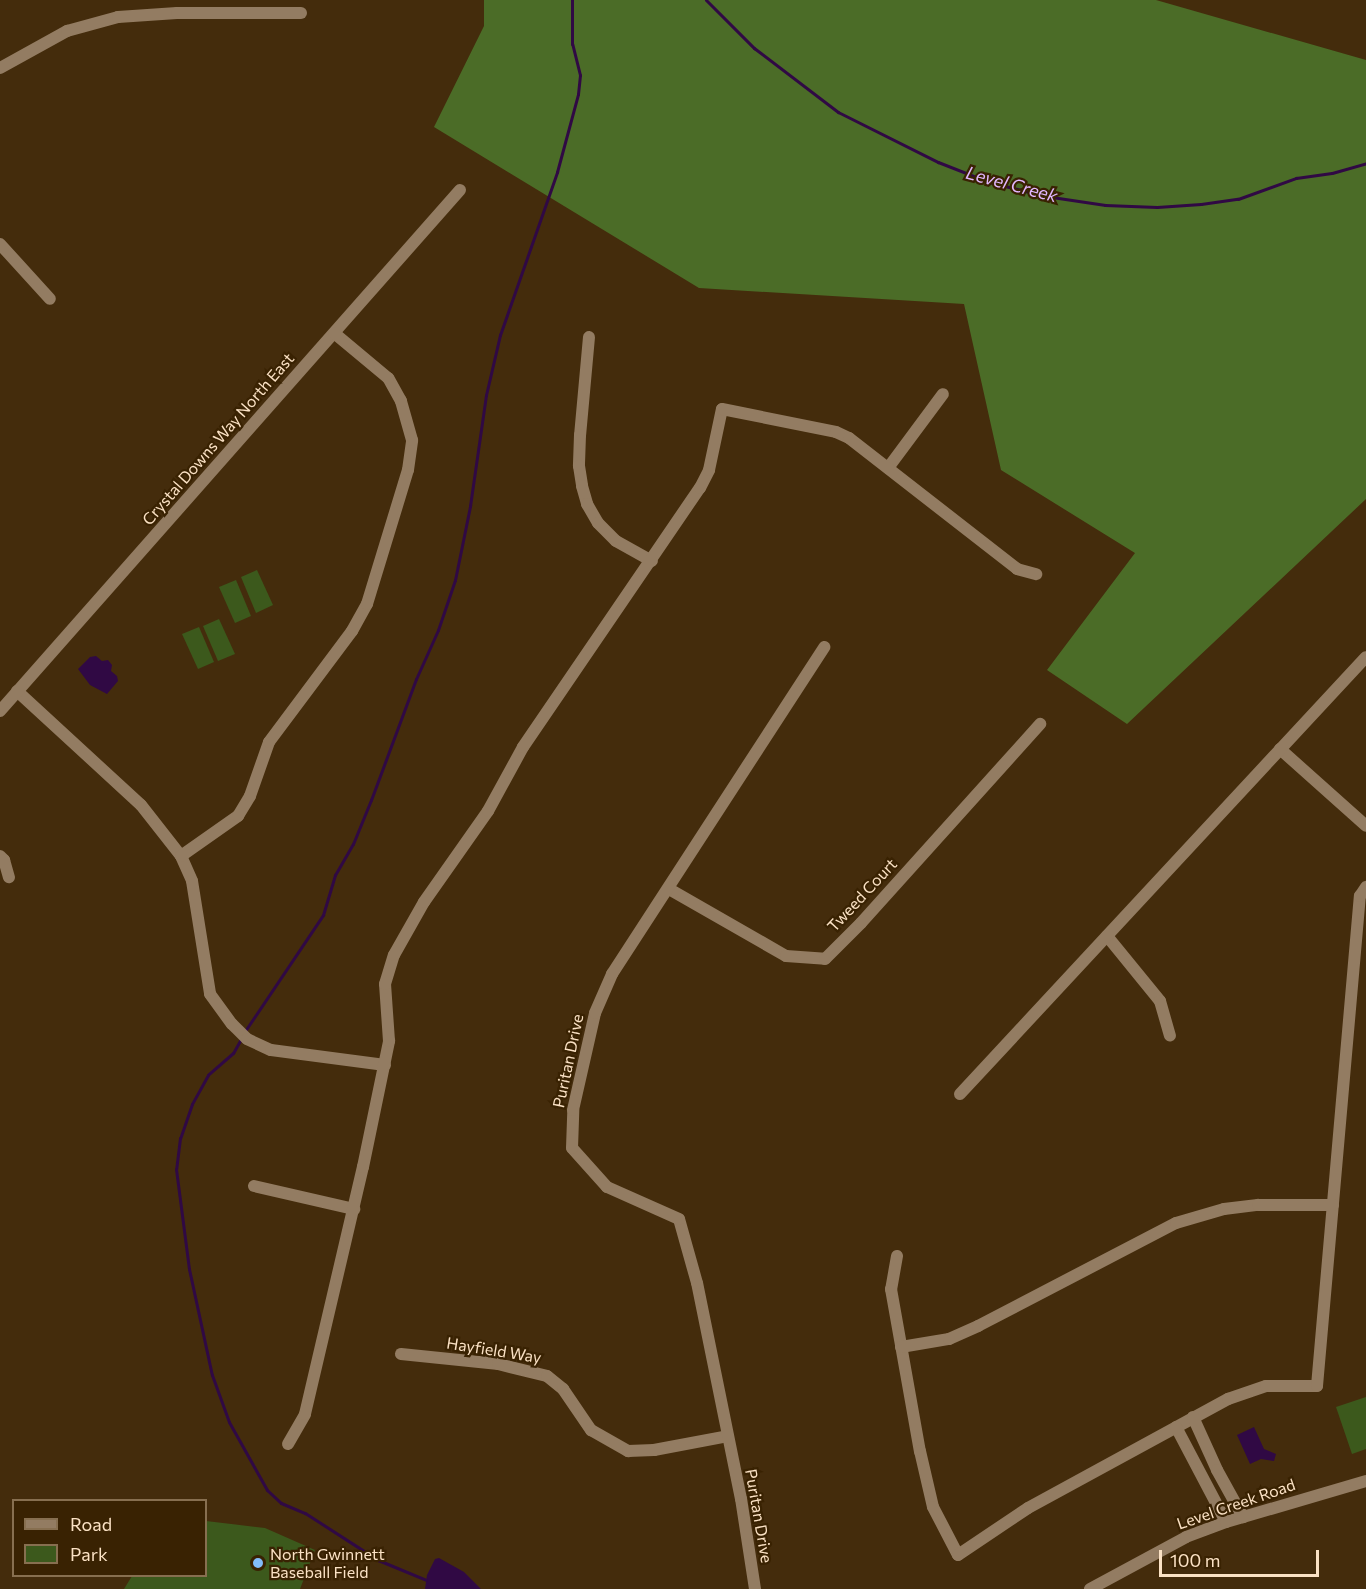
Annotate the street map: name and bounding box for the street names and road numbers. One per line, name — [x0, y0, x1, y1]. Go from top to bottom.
street label: Crystal Downs Way North East — [138, 349, 298, 529]
street label: Tweed Court — [823, 854, 901, 936]
street label: Puritan Drive — [549, 1012, 587, 1110]
street label: Hayfield Way — [445, 1333, 543, 1367]
street label: Puritan Drive — [741, 1467, 777, 1565]
street label: Level Creek Road — [1174, 1475, 1298, 1533]

